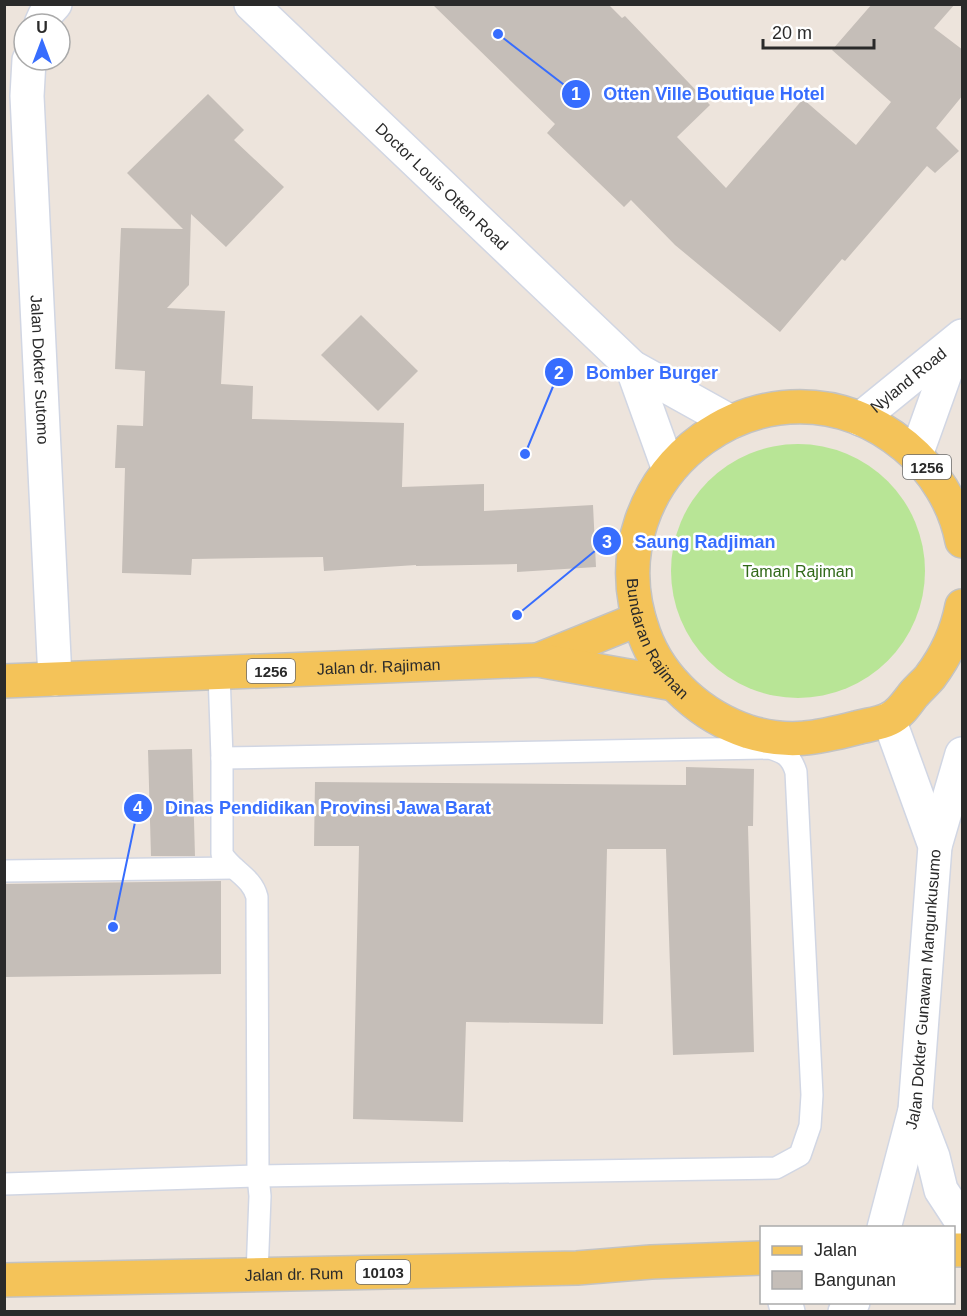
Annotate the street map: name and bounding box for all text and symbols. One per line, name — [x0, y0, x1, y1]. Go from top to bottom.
north arrow — [12, 12, 72, 72]
scale bar — [763, 12, 874, 50]
text: U — [36, 19, 48, 36]
text: 20 m — [772, 23, 812, 43]
callout: Otten Ville Boutique Hotel — [561, 76, 837, 112]
text: 1 — [571, 84, 581, 104]
text: Otten Ville Boutique Hotel — [603, 84, 825, 104]
street label: Doctor Louis Otten Road — [372, 119, 512, 253]
street label: Jalan Dokter Sutomo — [28, 295, 52, 445]
street label: Nyland Road — [867, 344, 949, 416]
callout: Bomber Burger — [544, 354, 730, 390]
text: 2 — [554, 363, 564, 383]
text: Bomber Burger — [586, 363, 718, 383]
road number: 1256 — [903, 455, 951, 479]
callout: Saung Radjiman — [592, 523, 787, 559]
text: 3 — [602, 532, 612, 552]
text: Saung Radjiman — [634, 532, 776, 552]
park label: Taman Rajiman — [742, 563, 854, 580]
street label: Bundaran Rajiman — [624, 578, 692, 702]
street label: Jalan dr. Rajiman — [317, 655, 441, 677]
road number: 1256 — [247, 659, 295, 683]
callout: Dinas Pendidikan Provinsi Jawa Barat — [123, 790, 503, 826]
text: 4 — [133, 798, 143, 818]
text: Dinas Pendidikan Provinsi Jawa Barat — [165, 798, 491, 818]
street label: Jalan Dokter Gunawan Mangunkusumo — [902, 848, 943, 1131]
legend — [760, 1226, 955, 1304]
text: Jalan — [814, 1240, 857, 1260]
road number: 10103 — [356, 1260, 410, 1284]
street label: Jalan dr. Rum — [244, 1264, 344, 1283]
text: Bangunan — [814, 1270, 896, 1290]

